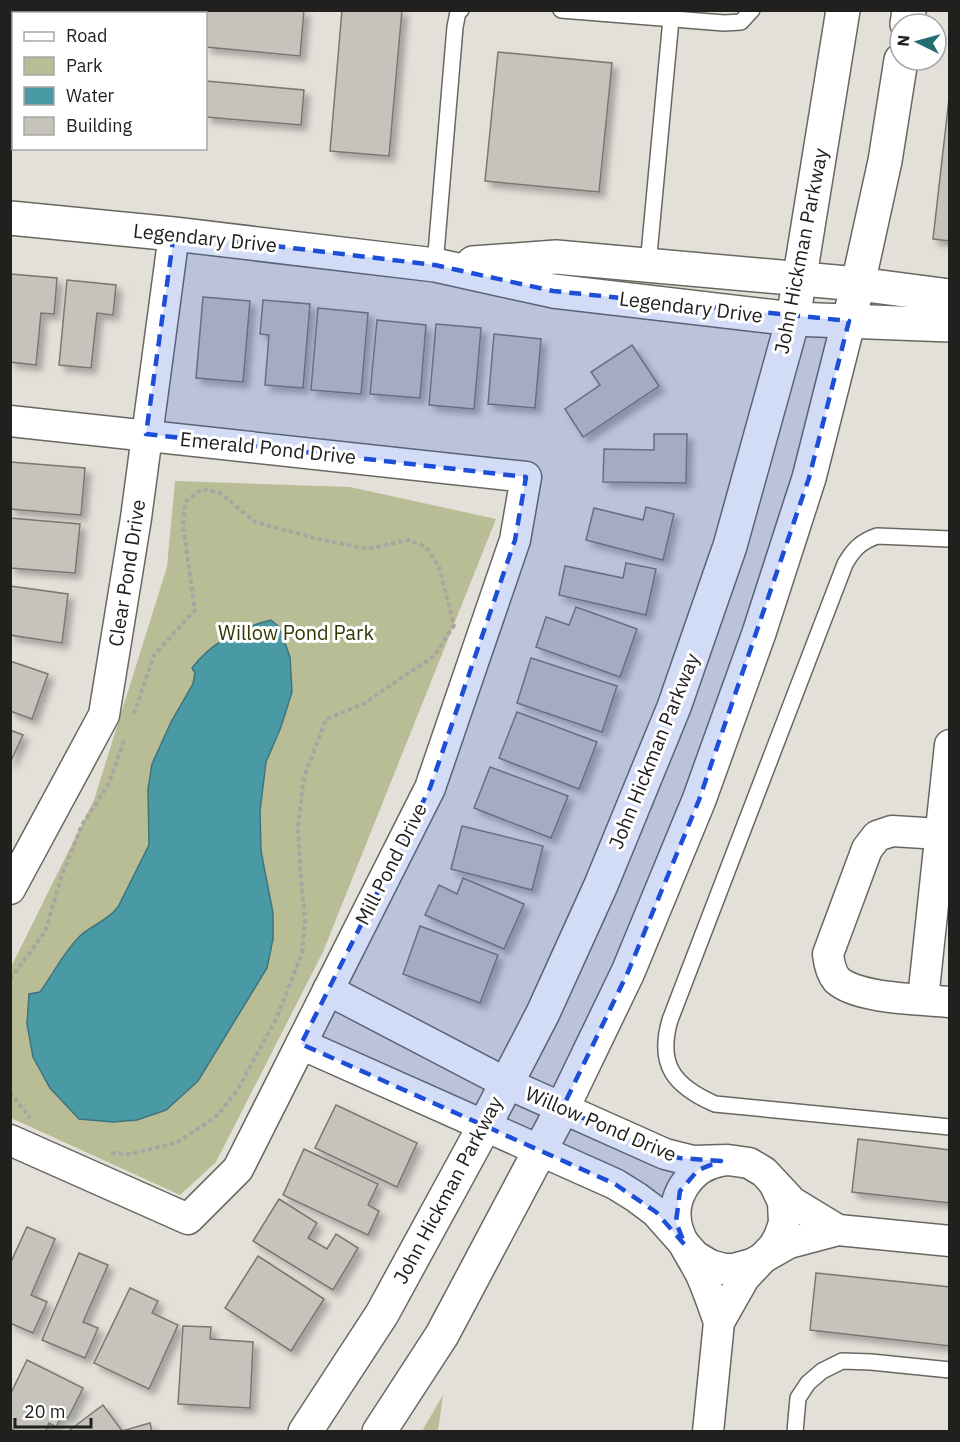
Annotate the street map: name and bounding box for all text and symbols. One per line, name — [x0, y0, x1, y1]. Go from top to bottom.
legend — [12, 12, 207, 150]
north arrow — [888, 12, 948, 72]
text: Road — [66, 24, 107, 47]
text: N — [893, 34, 914, 47]
text: Park — [66, 54, 103, 77]
text: Water — [66, 84, 115, 107]
text: Building — [66, 114, 133, 137]
street label: John Hickman Parkway — [767, 146, 834, 356]
street label: Legendary Drive — [132, 217, 278, 258]
street label: Legendary Drive — [618, 284, 764, 329]
street label: Emerald Pond Drive — [179, 425, 357, 470]
street label: Clear Pond Drive — [102, 497, 151, 648]
park label: Willow Pond Park — [218, 619, 374, 646]
street label: John Hickman Parkway — [602, 649, 705, 853]
street label: Mill Pond Drive — [348, 798, 433, 929]
street label: Willow Pond Drive — [521, 1080, 681, 1168]
street label: John Hickman Parkway — [387, 1091, 509, 1288]
scale bar — [15, 1391, 92, 1429]
text: 20 m — [24, 1400, 66, 1423]

